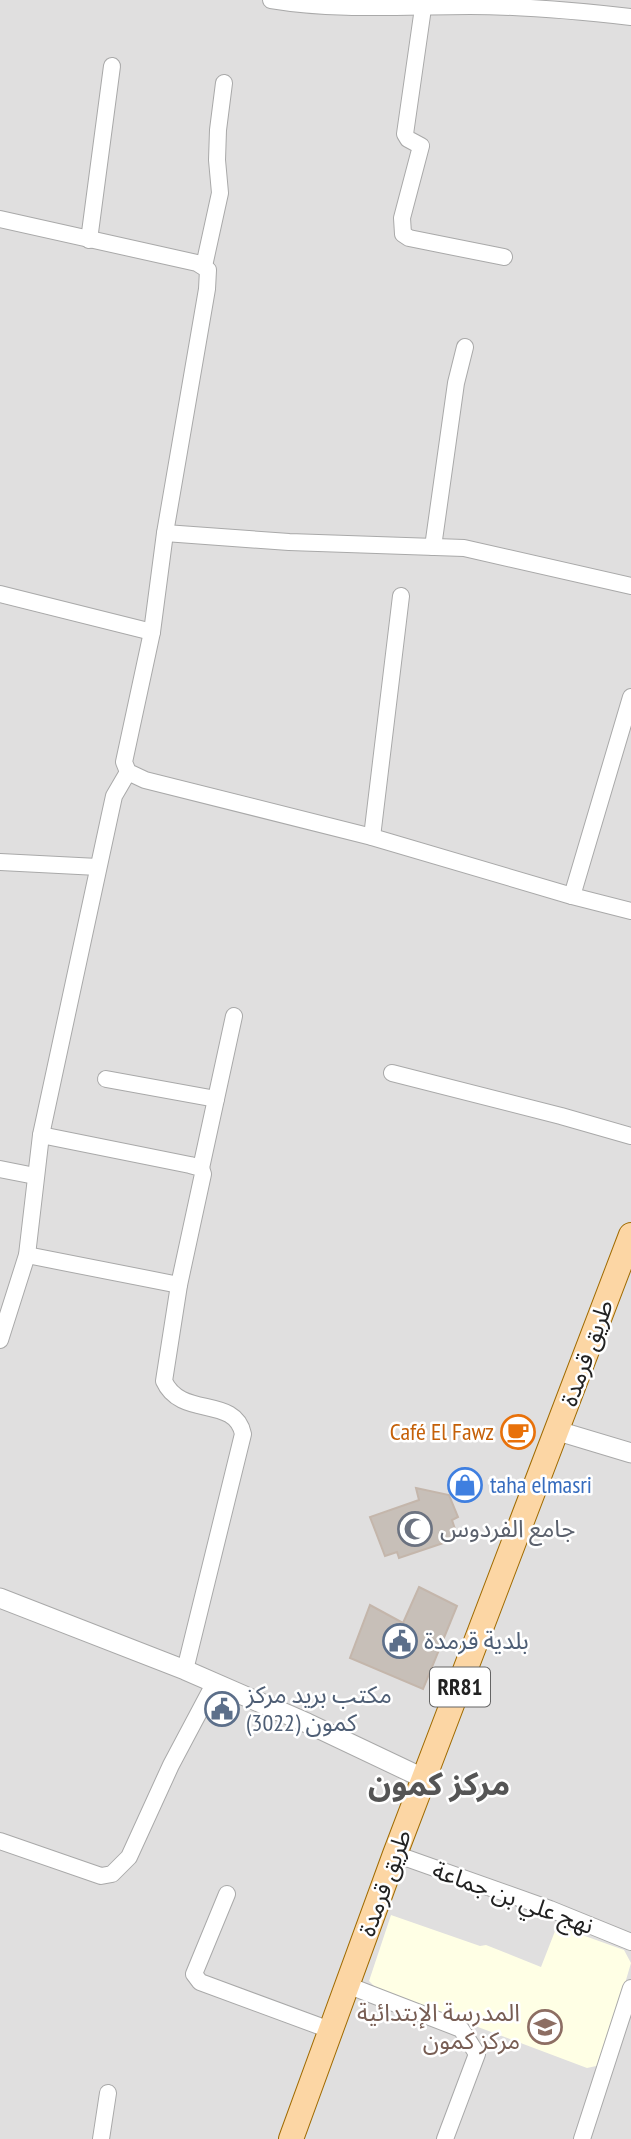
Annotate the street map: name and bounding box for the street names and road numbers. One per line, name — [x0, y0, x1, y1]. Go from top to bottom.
street label: طريق قرمدة — [553, 1295, 620, 1410]
road number: RR81 — [430, 1668, 490, 1706]
street label: طريق قرمدة — [351, 1825, 418, 1940]
street label: نهج علي بن جماعة — [427, 1854, 598, 1944]

